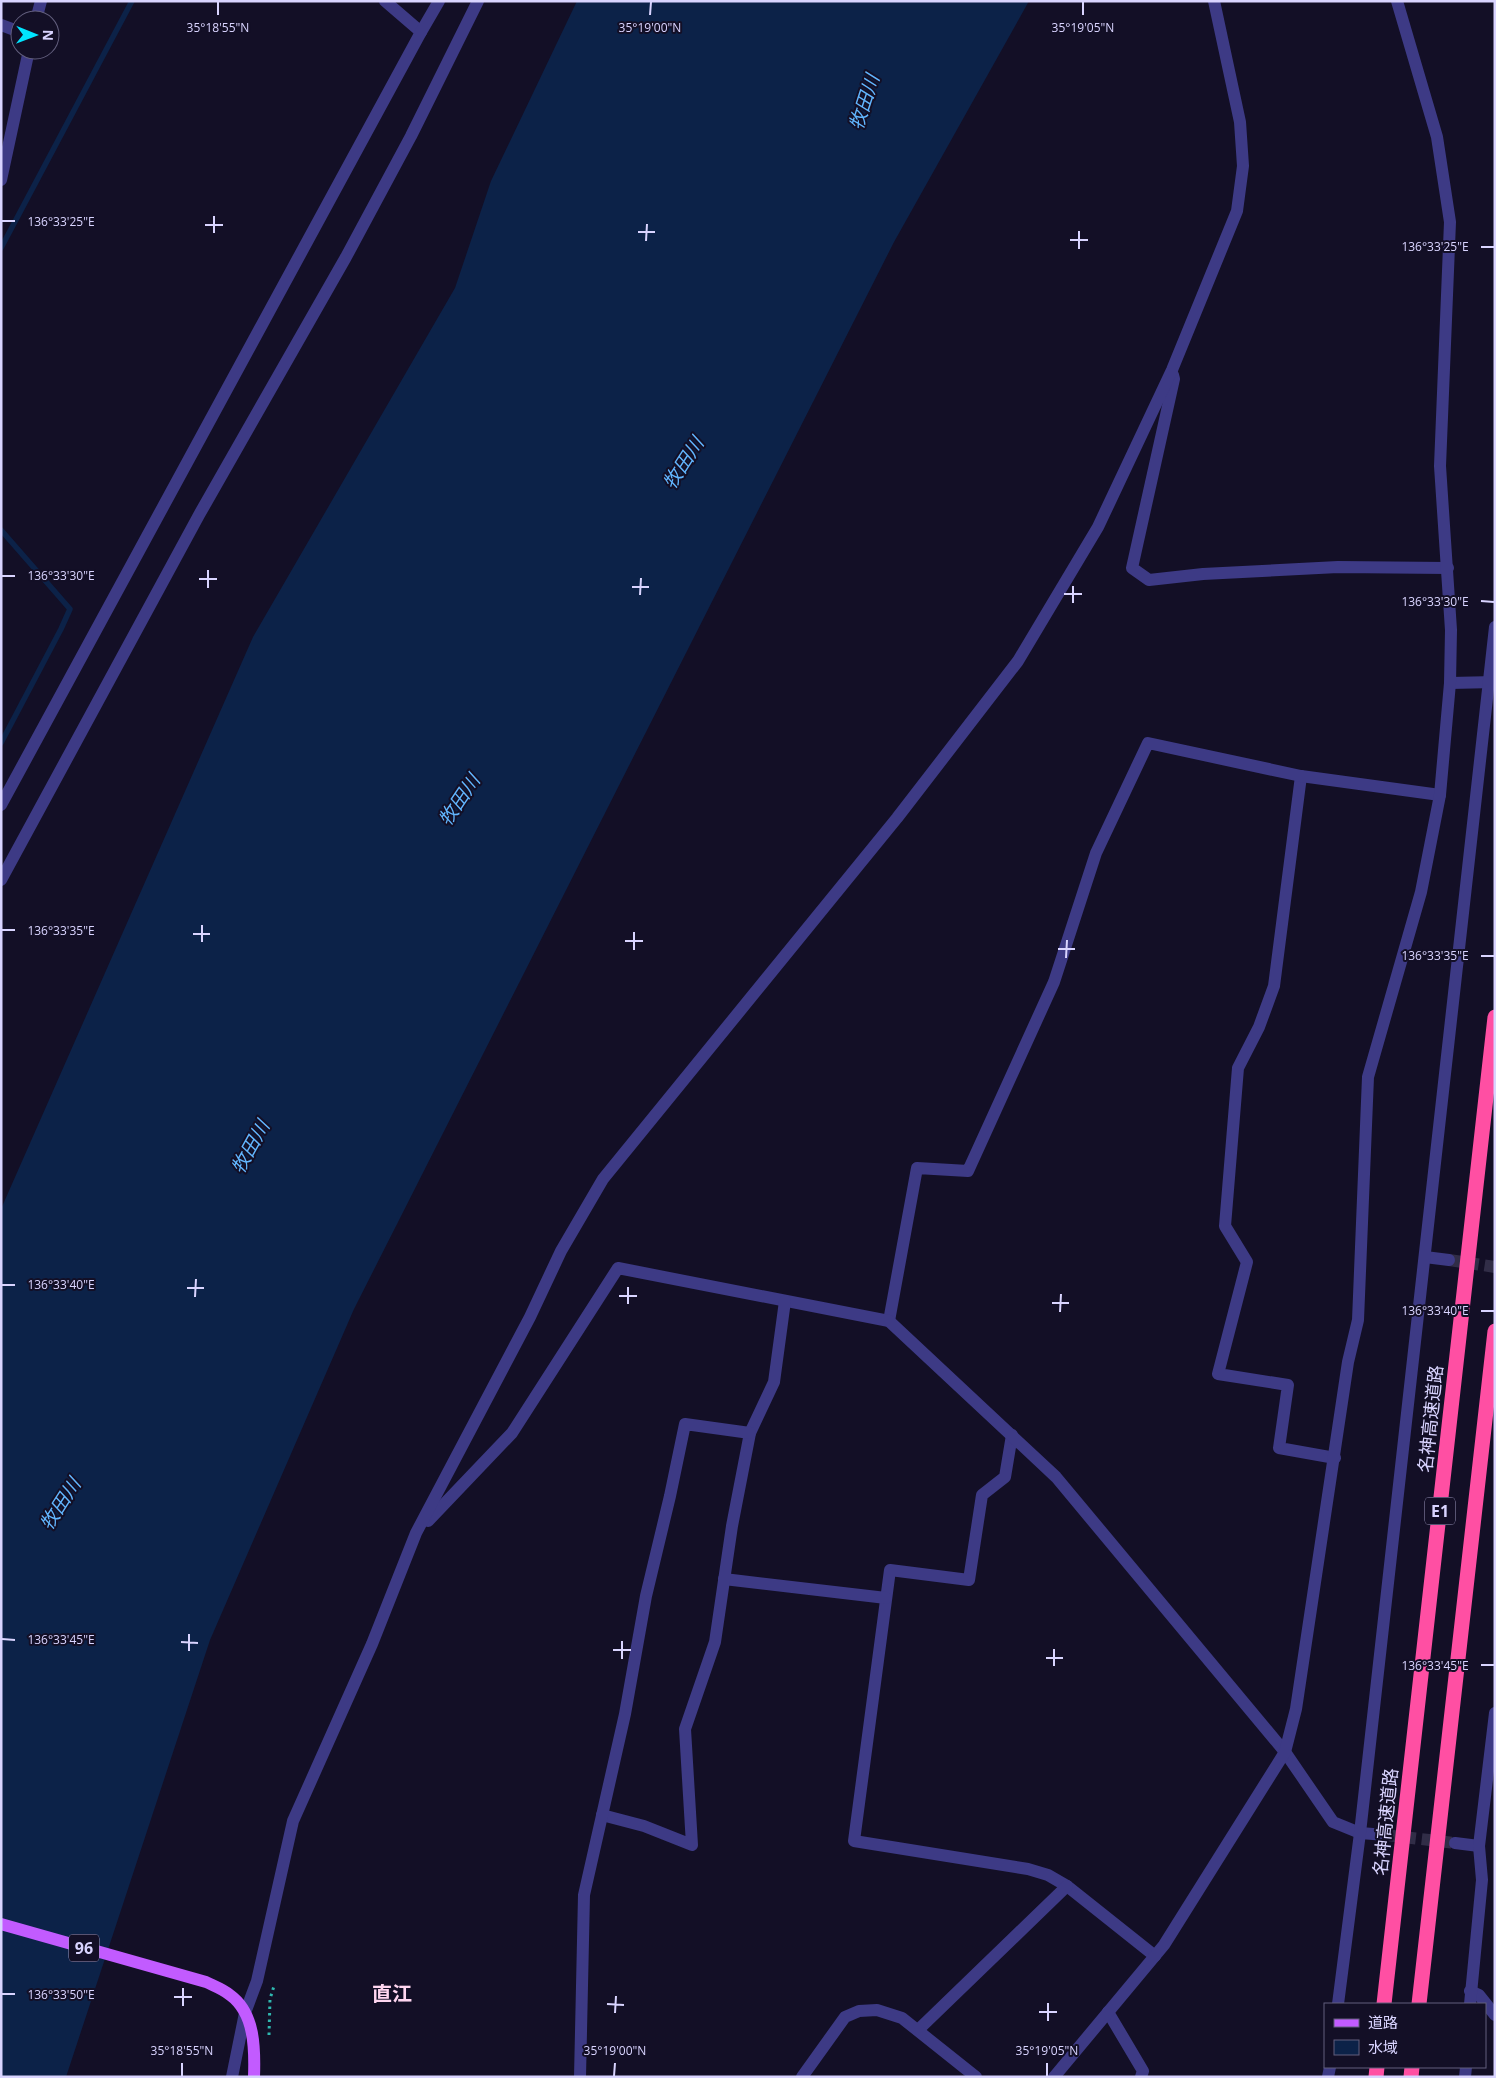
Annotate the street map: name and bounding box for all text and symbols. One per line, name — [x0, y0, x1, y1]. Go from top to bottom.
north arrow — [10, 10, 60, 60]
text: 35°18'55"N — [187, 19, 249, 36]
text: 35°19'00"N — [619, 19, 681, 36]
text: 35°19'05"N — [1052, 19, 1114, 36]
text: N — [39, 29, 58, 41]
water label: 牧田川 — [843, 69, 886, 133]
text: 136°33'25"E — [27, 213, 95, 230]
text: 136°33'25"E — [1401, 238, 1469, 255]
water label: 牧田川 — [657, 430, 711, 494]
text: 136°33'30"E — [27, 567, 95, 584]
text: 136°33'30"E — [1401, 593, 1469, 610]
water label: 牧田川 — [432, 767, 487, 831]
text: 136°33'35"E — [27, 922, 95, 939]
text: 136°33'35"E — [1401, 947, 1469, 964]
water label: 牧田川 — [225, 1114, 276, 1178]
text: 136°33'40"E — [27, 1276, 95, 1293]
text: 136°33'40"E — [1401, 1302, 1469, 1319]
street label: 名神高速道路 — [1412, 1364, 1448, 1474]
water label: 牧田川 — [34, 1471, 88, 1535]
road number: E1 — [1425, 1498, 1455, 1524]
text: 136°33'45"E — [27, 1631, 95, 1648]
text: 136°33'45"E — [1401, 1657, 1469, 1674]
street label: 名神高速道路 — [1367, 1767, 1403, 1877]
road number: 96 — [69, 1935, 99, 1962]
district label: 直江 — [372, 1980, 412, 2007]
text: 136°33'50"E — [27, 1986, 95, 2003]
legend — [1324, 2003, 1486, 2068]
text: 道路 — [1368, 2012, 1398, 2032]
text: 水域 — [1368, 2037, 1398, 2057]
text: 35°18'55"N — [151, 2042, 213, 2059]
text: 35°19'00"N — [584, 2042, 646, 2059]
text: 35°19'05"N — [1016, 2042, 1078, 2059]

